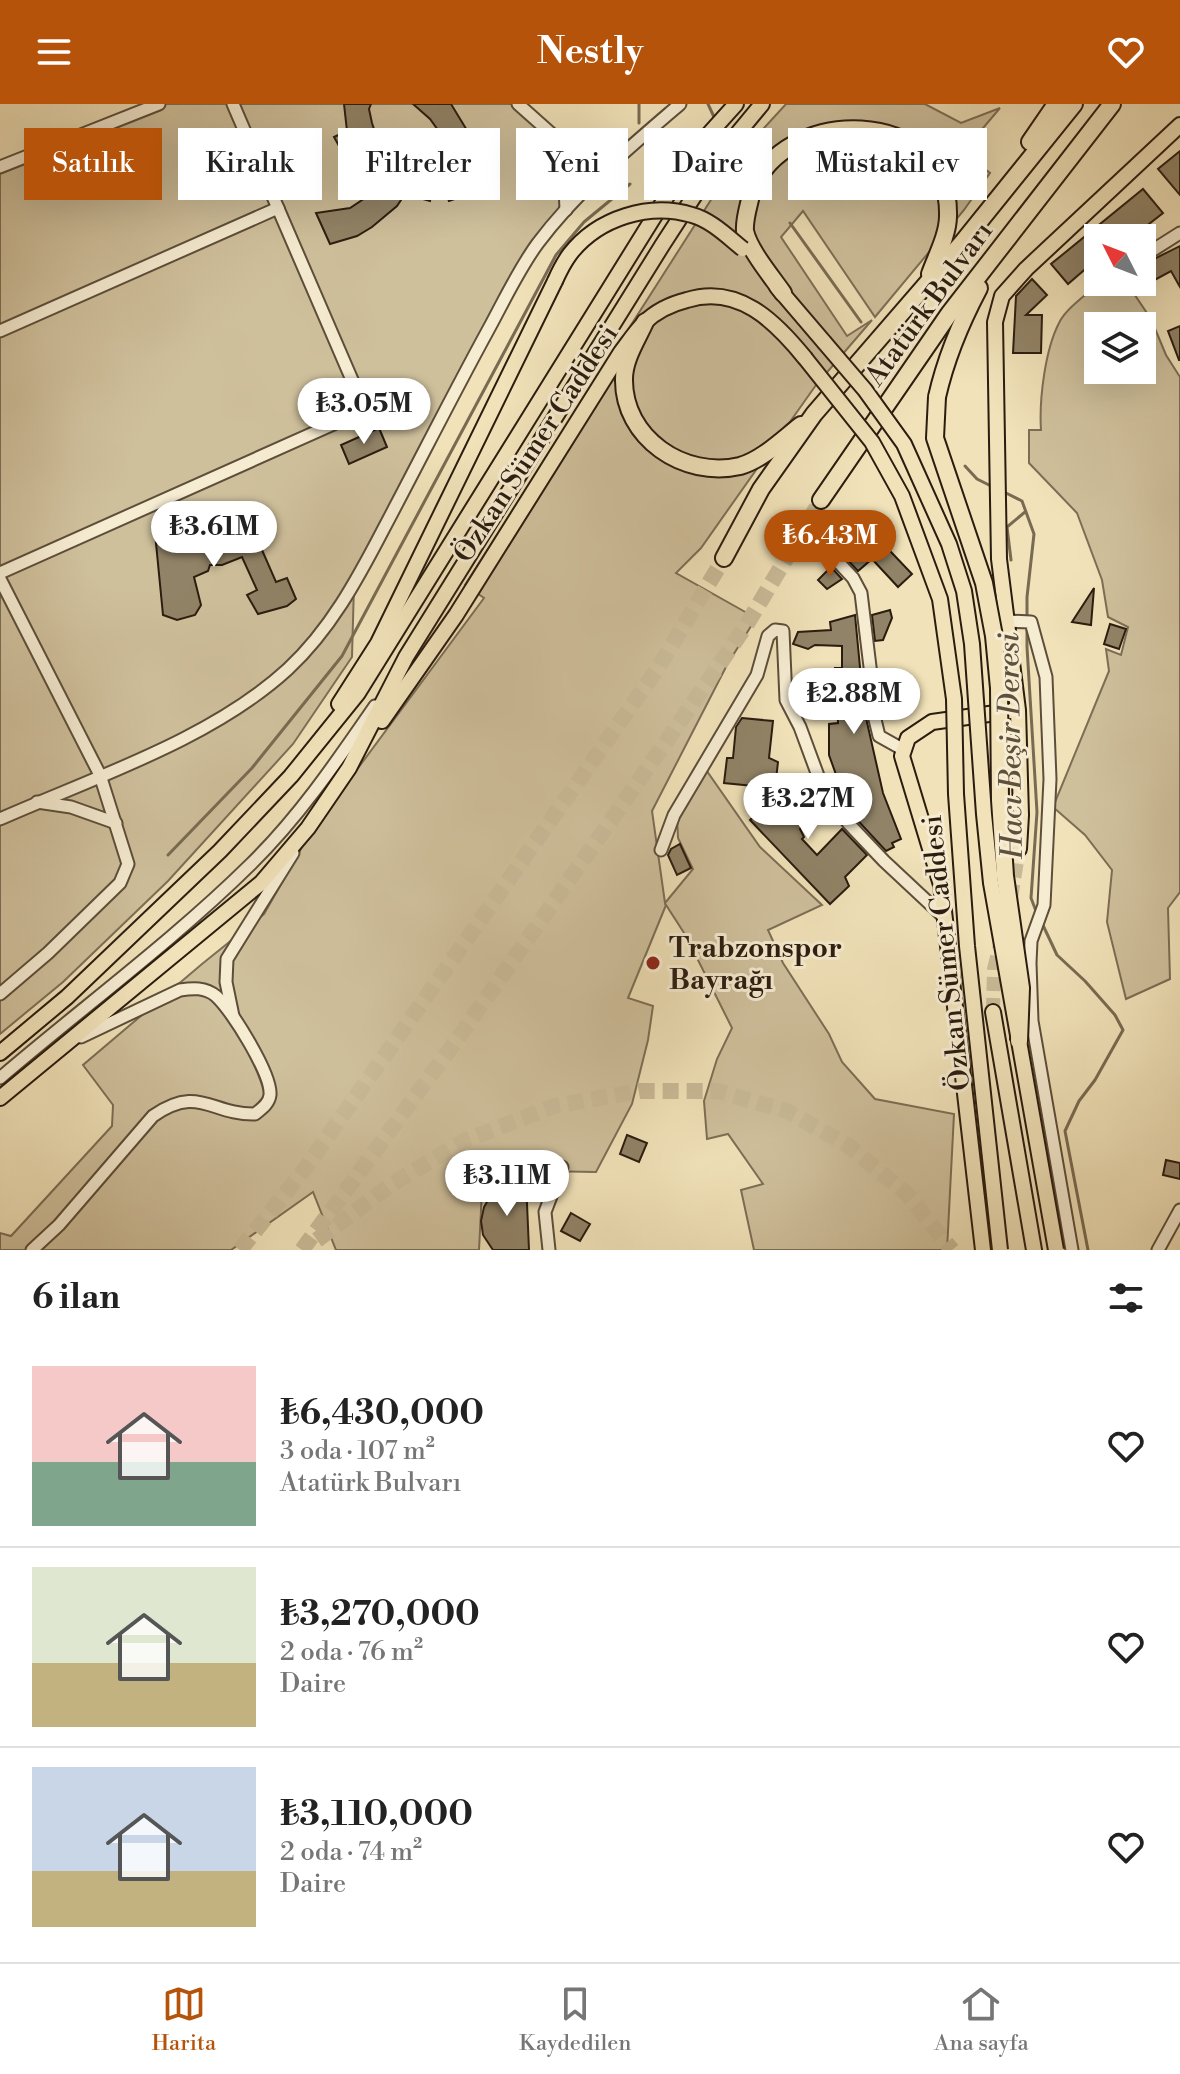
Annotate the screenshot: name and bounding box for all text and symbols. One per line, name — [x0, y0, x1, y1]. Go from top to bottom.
icon: menu — [32, 30, 76, 74]
text: Nestly — [537, 30, 643, 75]
icon: heart — [1104, 30, 1148, 74]
chip: Satılık — [24, 128, 162, 200]
chip: Kiralık — [178, 128, 322, 200]
chip: Filtreler — [338, 128, 500, 200]
chip: Yeni — [516, 128, 628, 200]
chip: Daire — [644, 128, 772, 200]
chip: Müstakil ev — [788, 128, 987, 200]
street label: Atatürk Bulvarı — [857, 215, 1001, 394]
north arrow — [1084, 224, 1156, 296]
map controls — [1084, 224, 1156, 384]
button: layers — [1084, 312, 1156, 384]
street label: Özkan Sümer Caddesi — [445, 318, 626, 569]
pin: ₺3.05M — [299, 378, 429, 446]
text: ₺3.05M — [316, 388, 412, 420]
pin: ₺3.61M — [149, 501, 279, 569]
pin: ₺6.43M — [765, 510, 895, 578]
text: ₺3.61M — [169, 511, 259, 543]
text: ₺6.43M — [782, 520, 878, 552]
water label: Hacı Beşir Deresi — [990, 631, 1032, 861]
pin: ₺2.88M — [789, 668, 919, 736]
text: ₺2.88M — [806, 678, 902, 710]
pin: ₺3.27M — [743, 773, 873, 841]
text: ₺3.27M — [761, 783, 855, 815]
street label: Özkan Sümer Caddesi — [914, 813, 978, 1092]
place label: Trabzonspor Bayrağı — [669, 931, 842, 998]
marker: Trabzonspor Bayrağı — [644, 954, 662, 972]
pin: ₺3.11M — [442, 1150, 572, 1218]
text: ₺3.11M — [463, 1160, 551, 1192]
icon: filters — [1104, 1276, 1148, 1320]
text: 6 ilan — [32, 1277, 120, 1319]
text: ₺6,430,000 — [280, 1393, 484, 1435]
icon: home — [96, 1398, 192, 1494]
icon: heart — [1104, 1424, 1148, 1468]
text: 3 oda · 107 m² — [280, 1435, 435, 1467]
text: Atatürk Bulvarı — [280, 1467, 461, 1499]
text: ₺3,270,000 — [280, 1594, 480, 1636]
icon: home — [96, 1599, 192, 1695]
icon: heart — [1104, 1625, 1148, 1669]
text: 2 oda · 76 m² — [280, 1636, 423, 1668]
text: Daire — [280, 1668, 346, 1700]
text: ₺3,110,000 — [280, 1794, 473, 1836]
icon: home — [96, 1799, 192, 1895]
icon: heart — [1104, 1825, 1148, 1869]
text: 2 oda · 74 m² — [280, 1836, 422, 1868]
text: Daire — [280, 1868, 346, 1900]
tab: Harita — [151, 1982, 216, 2057]
tab: Kaydedilen — [519, 1982, 631, 2057]
tab: Ana sayfa — [934, 1982, 1029, 2057]

